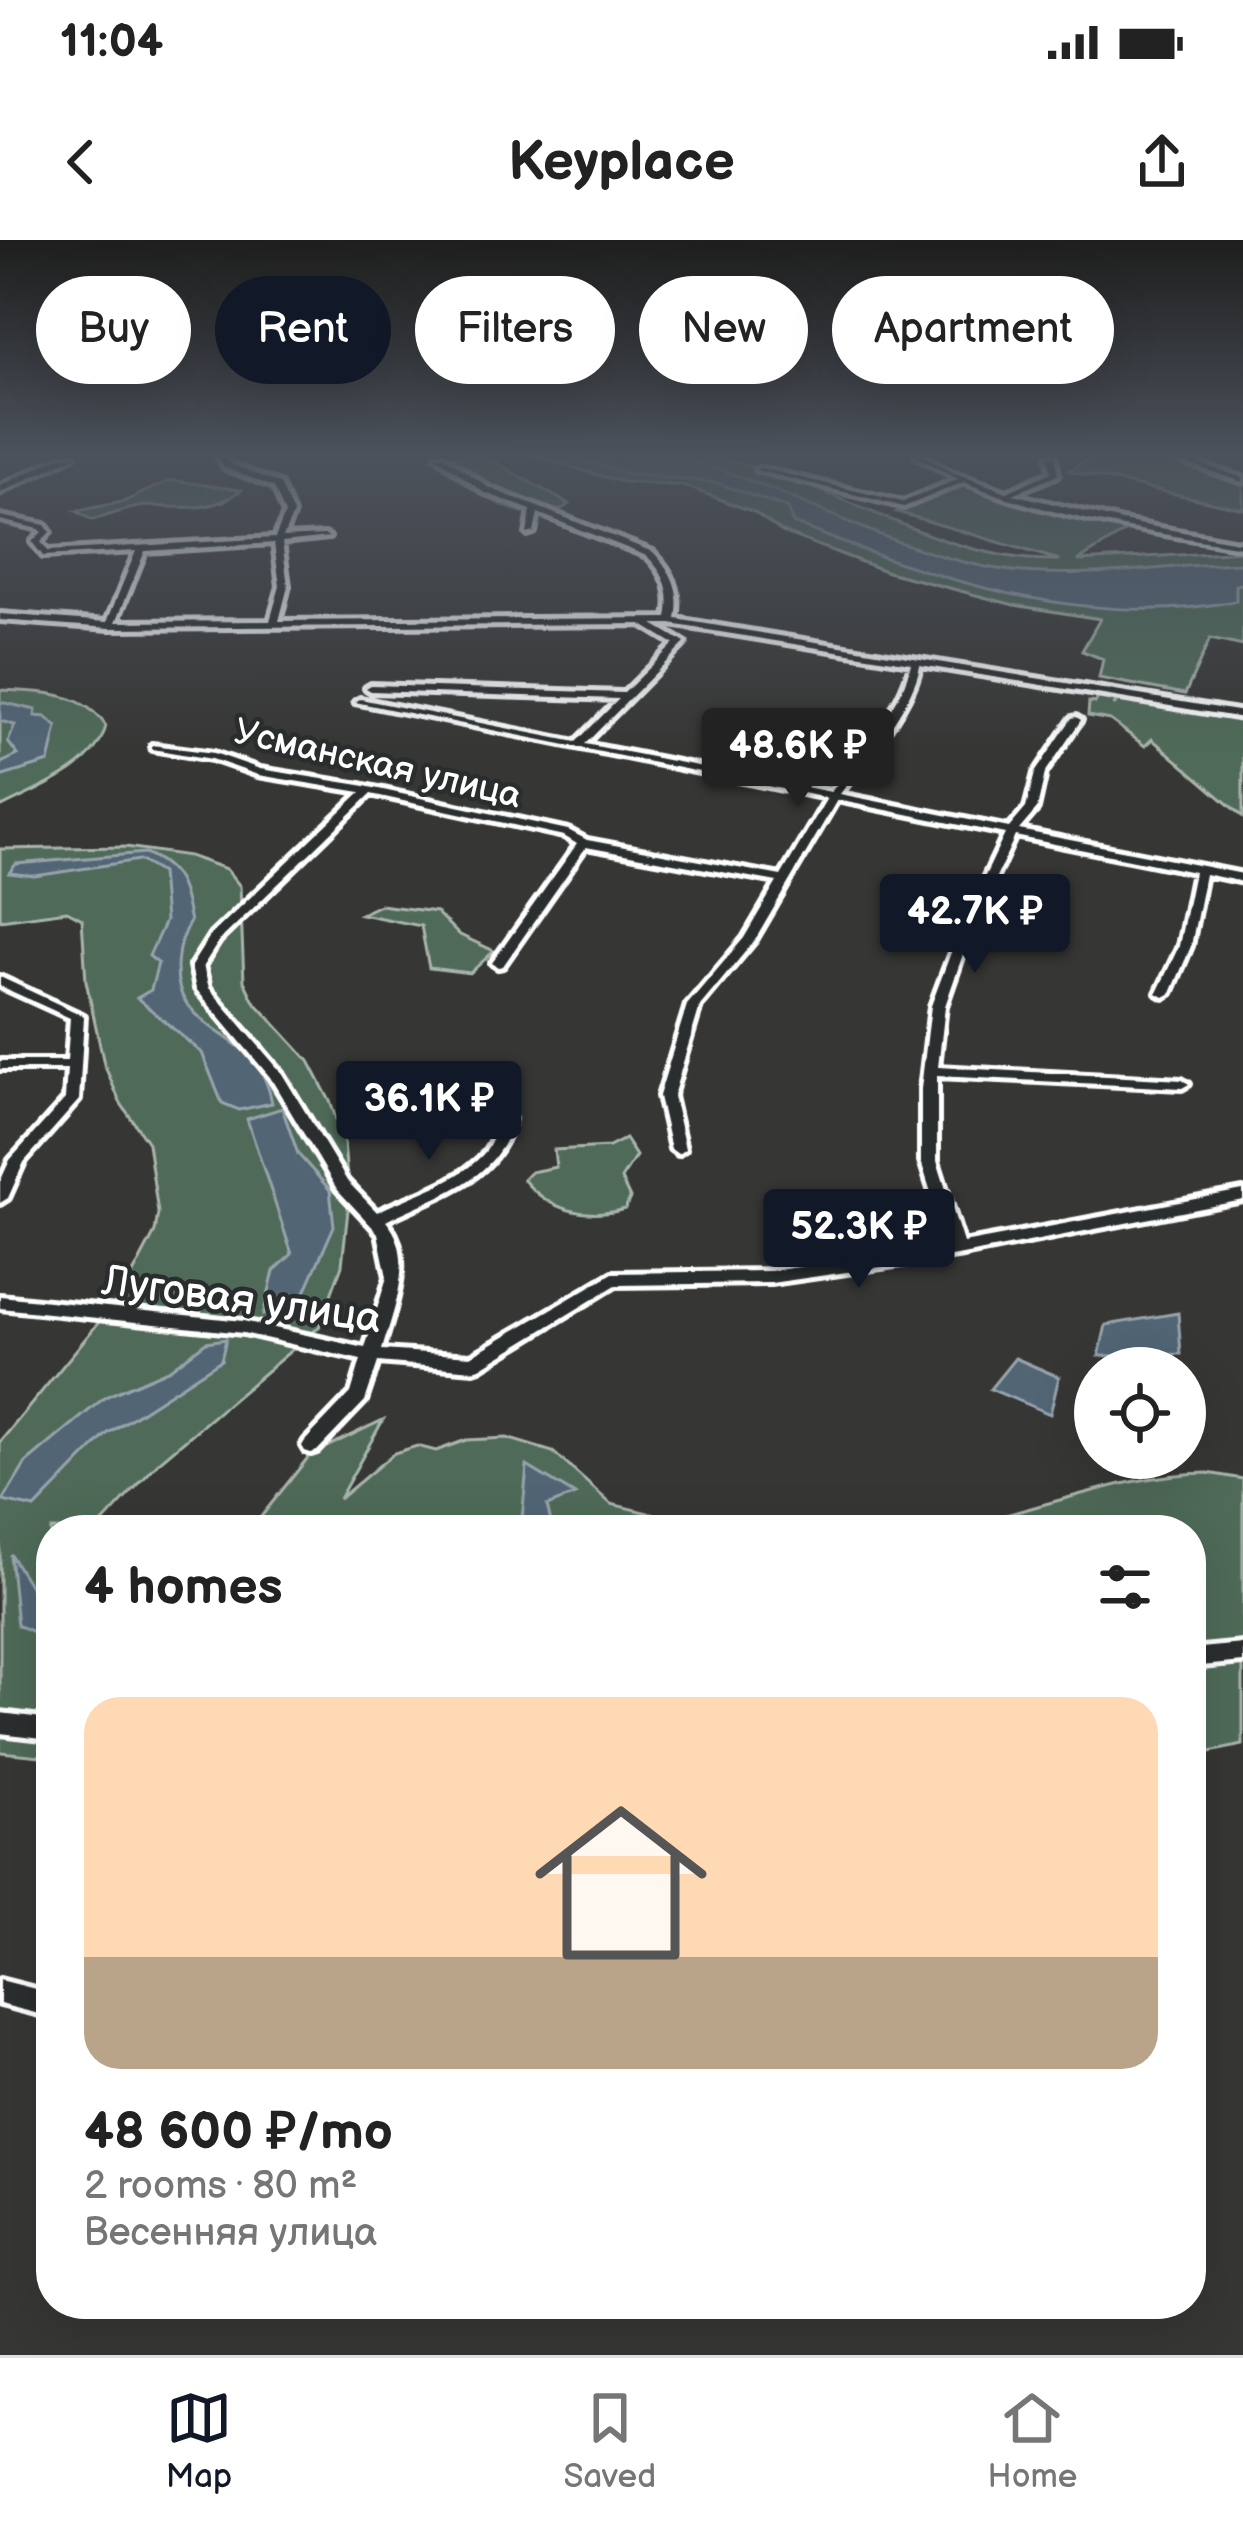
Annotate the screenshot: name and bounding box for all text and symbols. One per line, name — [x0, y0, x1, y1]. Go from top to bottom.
text: 11:04 — [60, 15, 163, 70]
icon: back — [48, 129, 114, 195]
icon: share — [1129, 129, 1195, 195]
text: Keyplace — [508, 130, 735, 195]
chip: Buy — [36, 276, 191, 384]
chip: Rent — [215, 276, 391, 384]
chip: Filters — [415, 276, 615, 384]
chip: New — [639, 276, 808, 384]
chip: Apartment — [832, 276, 1114, 384]
pin: 48.6K ₽ — [687, 708, 909, 810]
street label: Усманская улица — [230, 710, 525, 818]
text: 48.6K ₽ — [729, 723, 867, 770]
pin: 42.7K ₽ — [864, 874, 1086, 976]
text: 42.7K ₽ — [907, 889, 1043, 936]
pin: 36.1K ₽ — [318, 1061, 540, 1163]
text: 36.1K ₽ — [363, 1076, 495, 1123]
pin: 52.3K ₽ — [748, 1189, 970, 1291]
text: 52.3K ₽ — [791, 1204, 927, 1251]
street label: Луговая улица — [98, 1256, 385, 1345]
map controls — [1074, 1347, 1206, 1479]
button: locate — [1074, 1347, 1206, 1479]
icon: filters — [1092, 1554, 1158, 1620]
text: 4 homes — [84, 1557, 283, 1618]
icon: home — [513, 1775, 729, 1991]
text: 48 600 ₽/mo — [84, 2102, 393, 2163]
text: 2 rooms · 80 m² — [84, 2163, 357, 2210]
text: Весенняя улица — [84, 2210, 377, 2257]
tab: Map — [166, 2385, 232, 2497]
tab: Saved — [563, 2385, 656, 2497]
tab: Home — [988, 2385, 1077, 2497]

